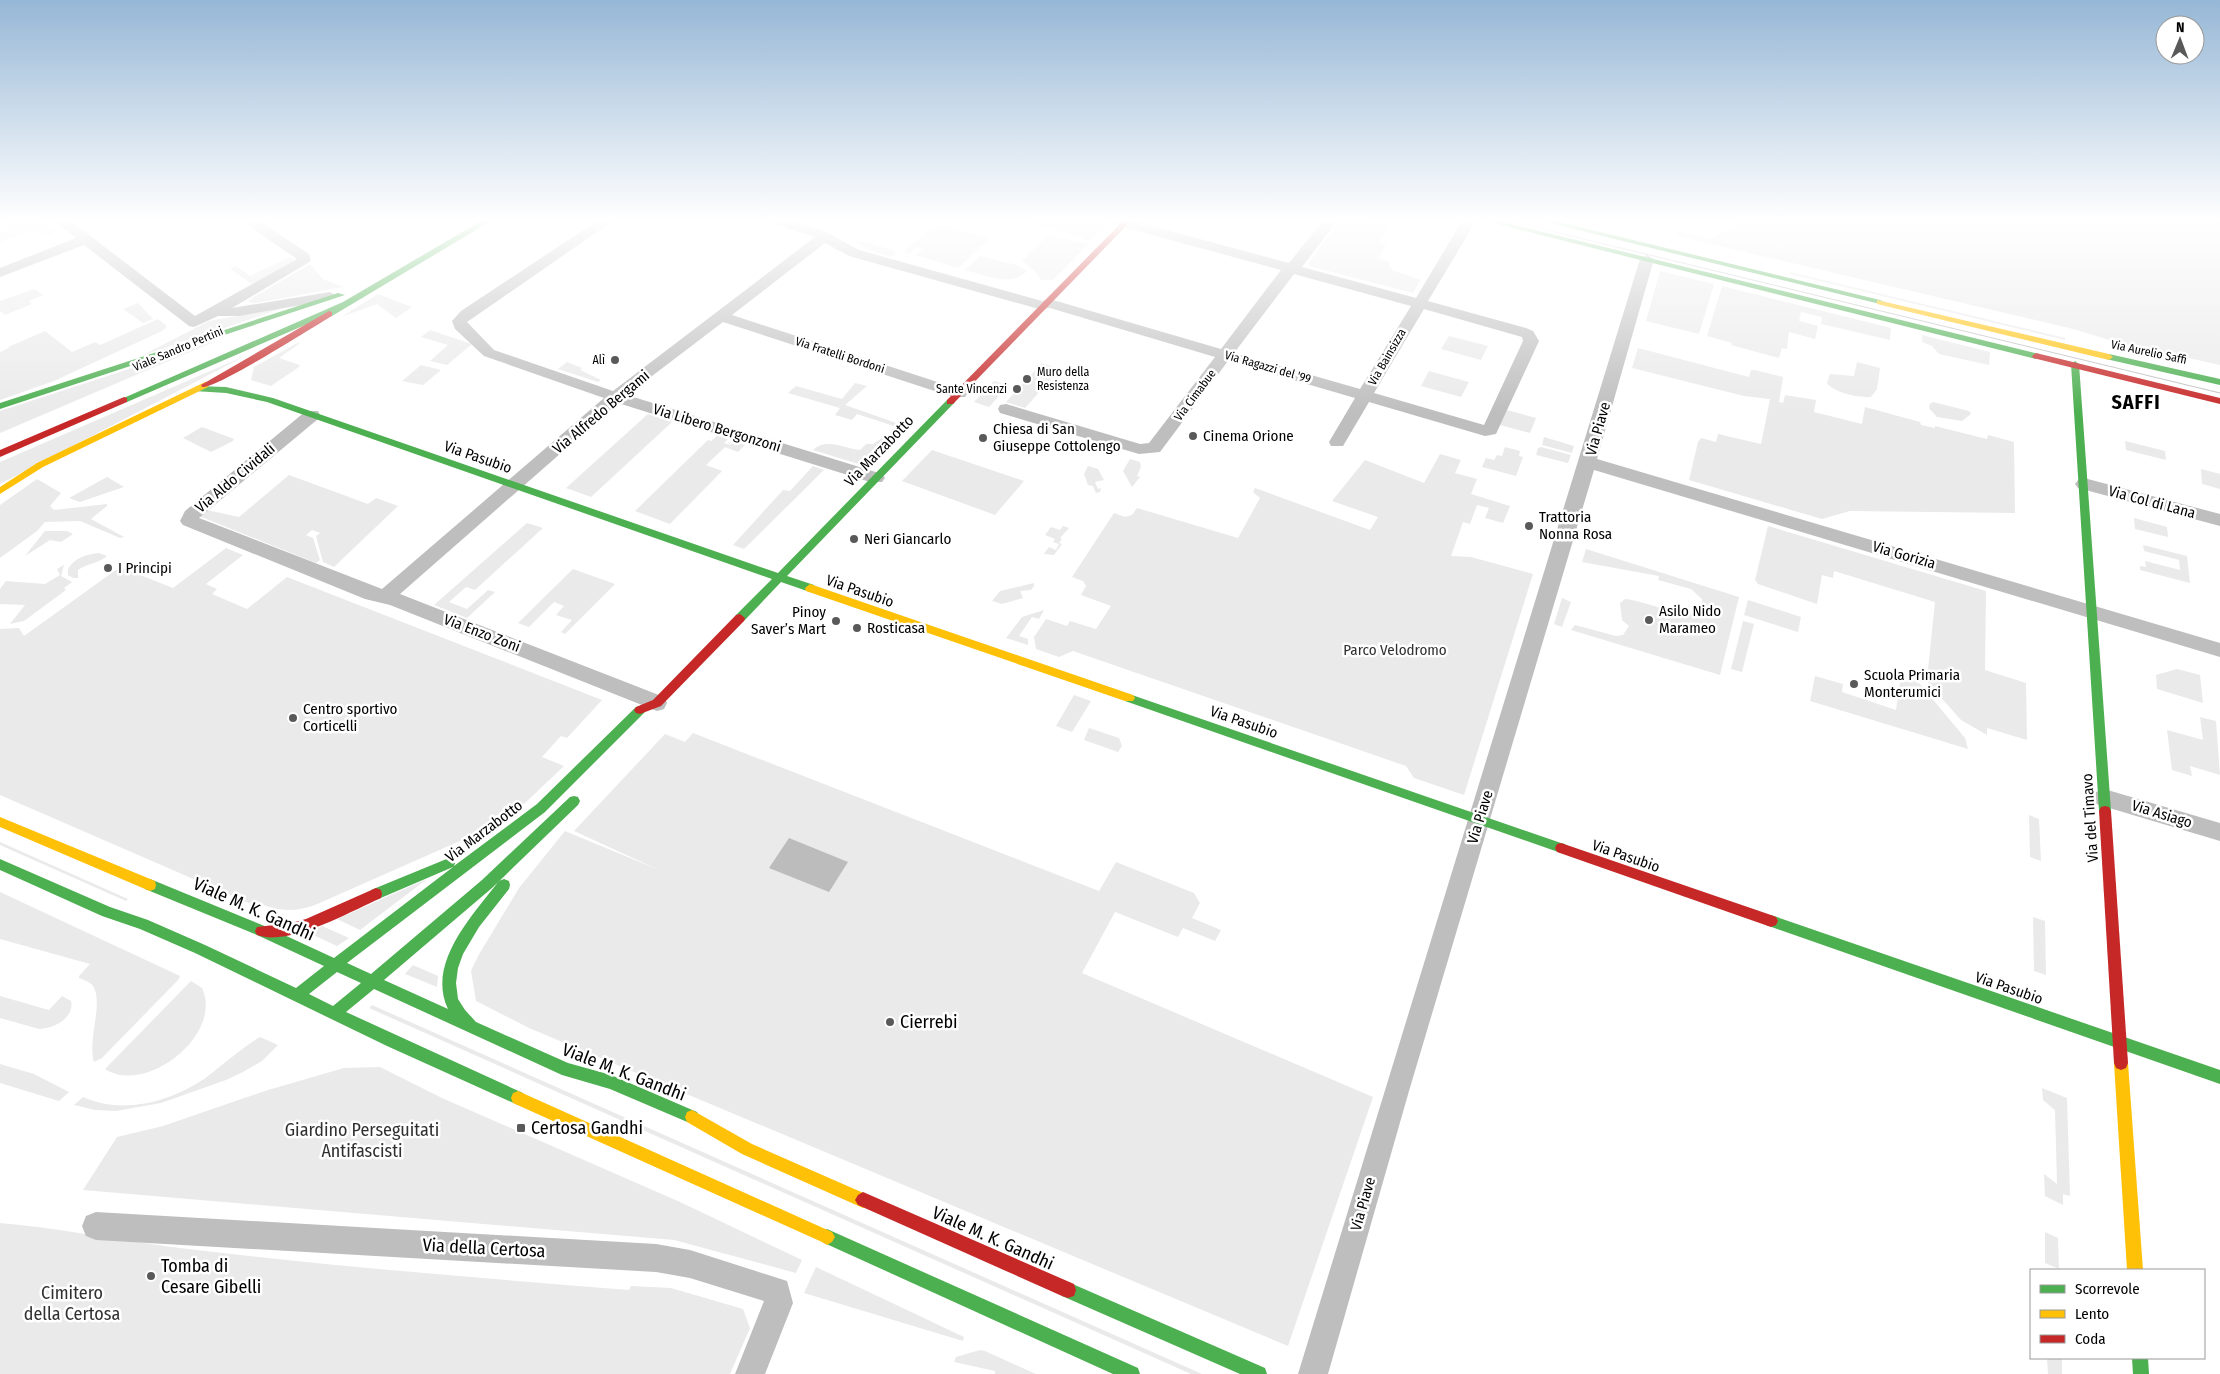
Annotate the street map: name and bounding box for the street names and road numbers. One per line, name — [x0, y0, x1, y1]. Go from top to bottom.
street label: Viale Sandro Pertini — [131, 324, 225, 374]
street label: Via Bainsizza — [1365, 326, 1409, 388]
street label: Via Fratelli Bordoni — [794, 334, 886, 376]
street label: Via Aurelio Saffi — [2110, 337, 2188, 367]
street label: Via Ragazzi del '99 — [1223, 348, 1313, 386]
street label: Via Alfredo Bergami — [549, 366, 653, 458]
street label: Via Cimabue — [1171, 367, 1219, 423]
street label: Via Libero Bergonzoni — [651, 400, 783, 456]
street label: Via Piave — [1582, 400, 1614, 458]
street label: Via Marzabotto — [841, 412, 917, 490]
street label: Via Pasubio — [442, 437, 514, 477]
street label: Via Aldo Cividali — [192, 439, 278, 517]
street label: Via Col di Lana — [2106, 482, 2198, 522]
street label: Via Gorizia — [1870, 537, 1938, 573]
street label: Via Pasubio — [824, 571, 896, 611]
street label: Via Enzo Zoni — [441, 610, 523, 656]
street label: Via Pasubio — [1208, 702, 1280, 742]
street label: Via del Timavo — [2078, 773, 2102, 863]
street label: Via Piave — [1463, 788, 1497, 846]
street label: Via Marzabotto — [442, 796, 526, 866]
street label: Via Asiago — [2130, 796, 2195, 832]
street label: Via Pasubio — [1590, 836, 1662, 876]
street label: Viale M. K. Gandhi — [190, 872, 318, 946]
street label: Via Pasubio — [1973, 968, 2045, 1008]
street label: Viale M. K. Gandhi — [559, 1038, 689, 1106]
street label: Via Piave — [1347, 1175, 1379, 1233]
street label: Viale M. K. Gandhi — [929, 1201, 1057, 1275]
street label: Via della Certosa — [422, 1234, 546, 1262]

